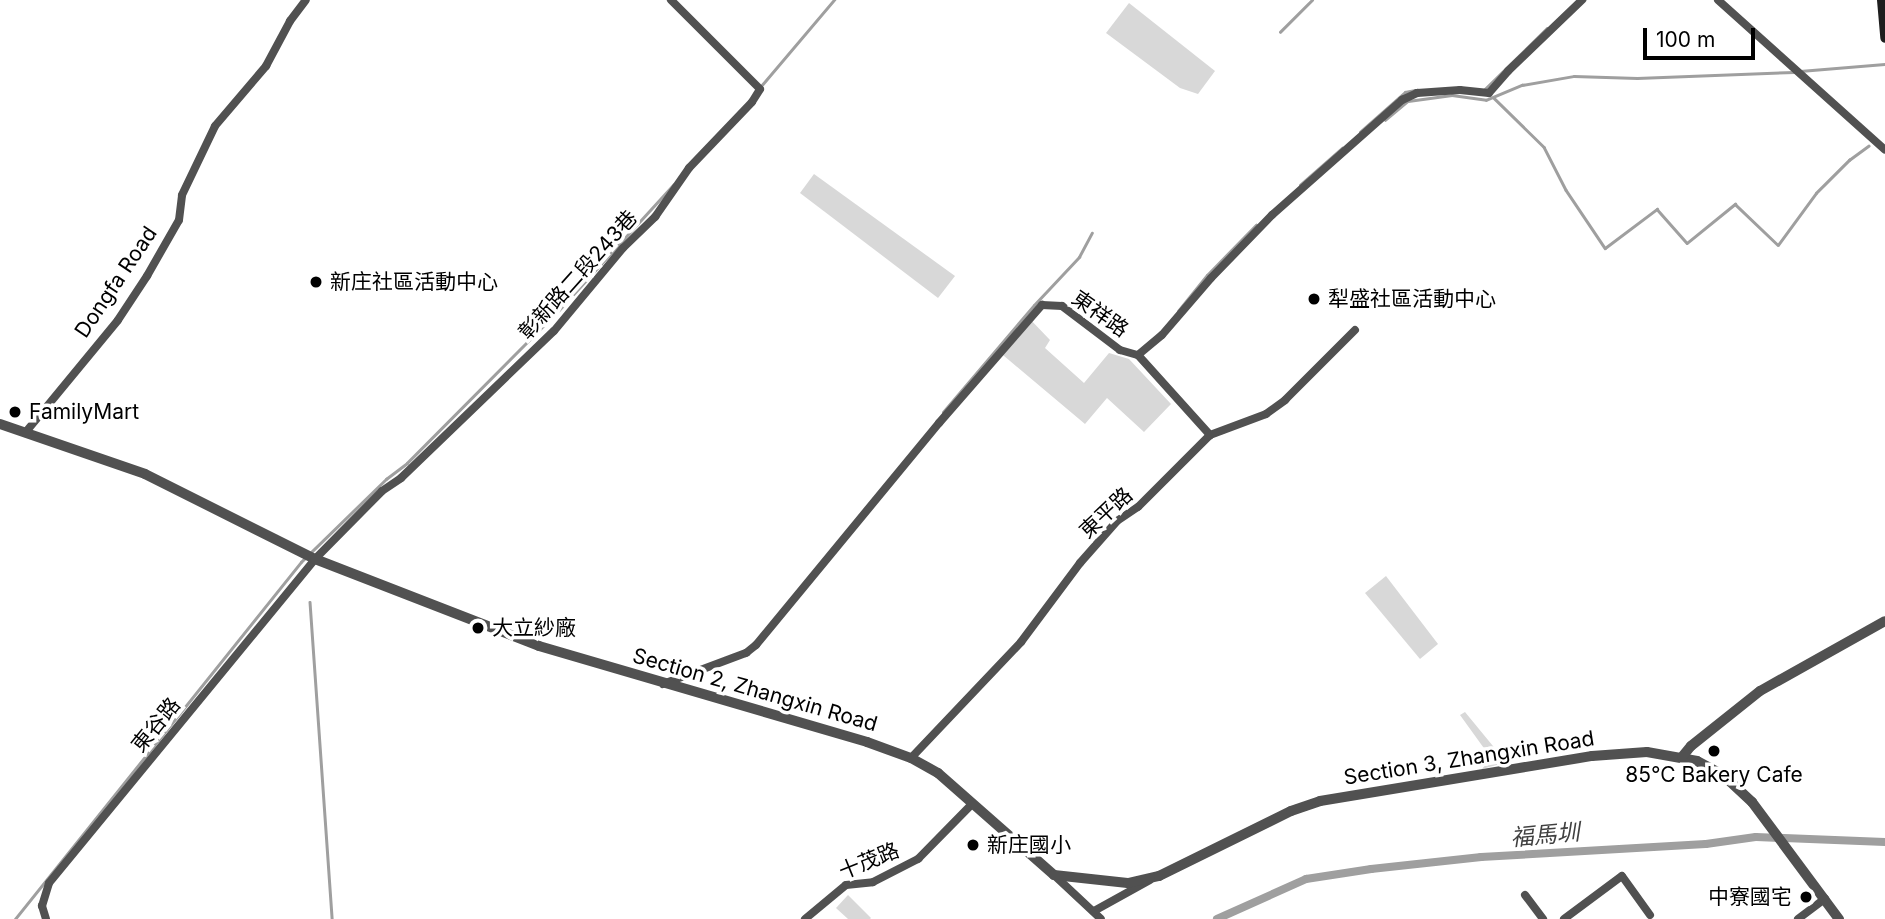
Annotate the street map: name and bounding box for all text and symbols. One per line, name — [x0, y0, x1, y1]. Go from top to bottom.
scale bar — [1647, 14, 1759, 58]
text: 100 m — [1656, 27, 1715, 52]
street label: 彰新路二段243巷 — [513, 205, 643, 345]
street label: Dongfa Road — [70, 222, 162, 342]
place label: 新庄社區活動中心 — [330, 269, 498, 295]
marker: 新庄社區活動中心 — [308, 274, 324, 290]
street label: 東祥路 — [1067, 286, 1133, 342]
place label: 犁盛社區活動中心 — [1328, 286, 1496, 312]
marker: 犁盛社區活動中心 — [1306, 291, 1322, 307]
place label: FamilyMart — [29, 399, 139, 425]
marker: FamilyMart — [7, 404, 23, 420]
street label: 東平路 — [1074, 482, 1138, 544]
place label: 大立紗廠 — [492, 615, 576, 641]
marker: 大立紗廠 — [470, 620, 486, 636]
street label: Section 2, Zhangxin Road — [630, 643, 880, 737]
street label: 東谷路 — [126, 693, 186, 757]
street label: Section 3, Zhangxin Road — [1342, 726, 1596, 790]
marker: 85°C Bakery Cafe — [1706, 743, 1722, 759]
place label: 85°C Bakery Cafe — [1625, 762, 1803, 788]
water label: 福馬圳 — [1509, 818, 1581, 852]
place label: 新庄國小 — [987, 832, 1071, 858]
marker: 新庄國小 — [965, 837, 981, 853]
street label: 十茂路 — [835, 838, 903, 884]
place label: 中寮國宅 — [1708, 884, 1792, 910]
marker: 中寮國宅 — [1798, 889, 1814, 905]

